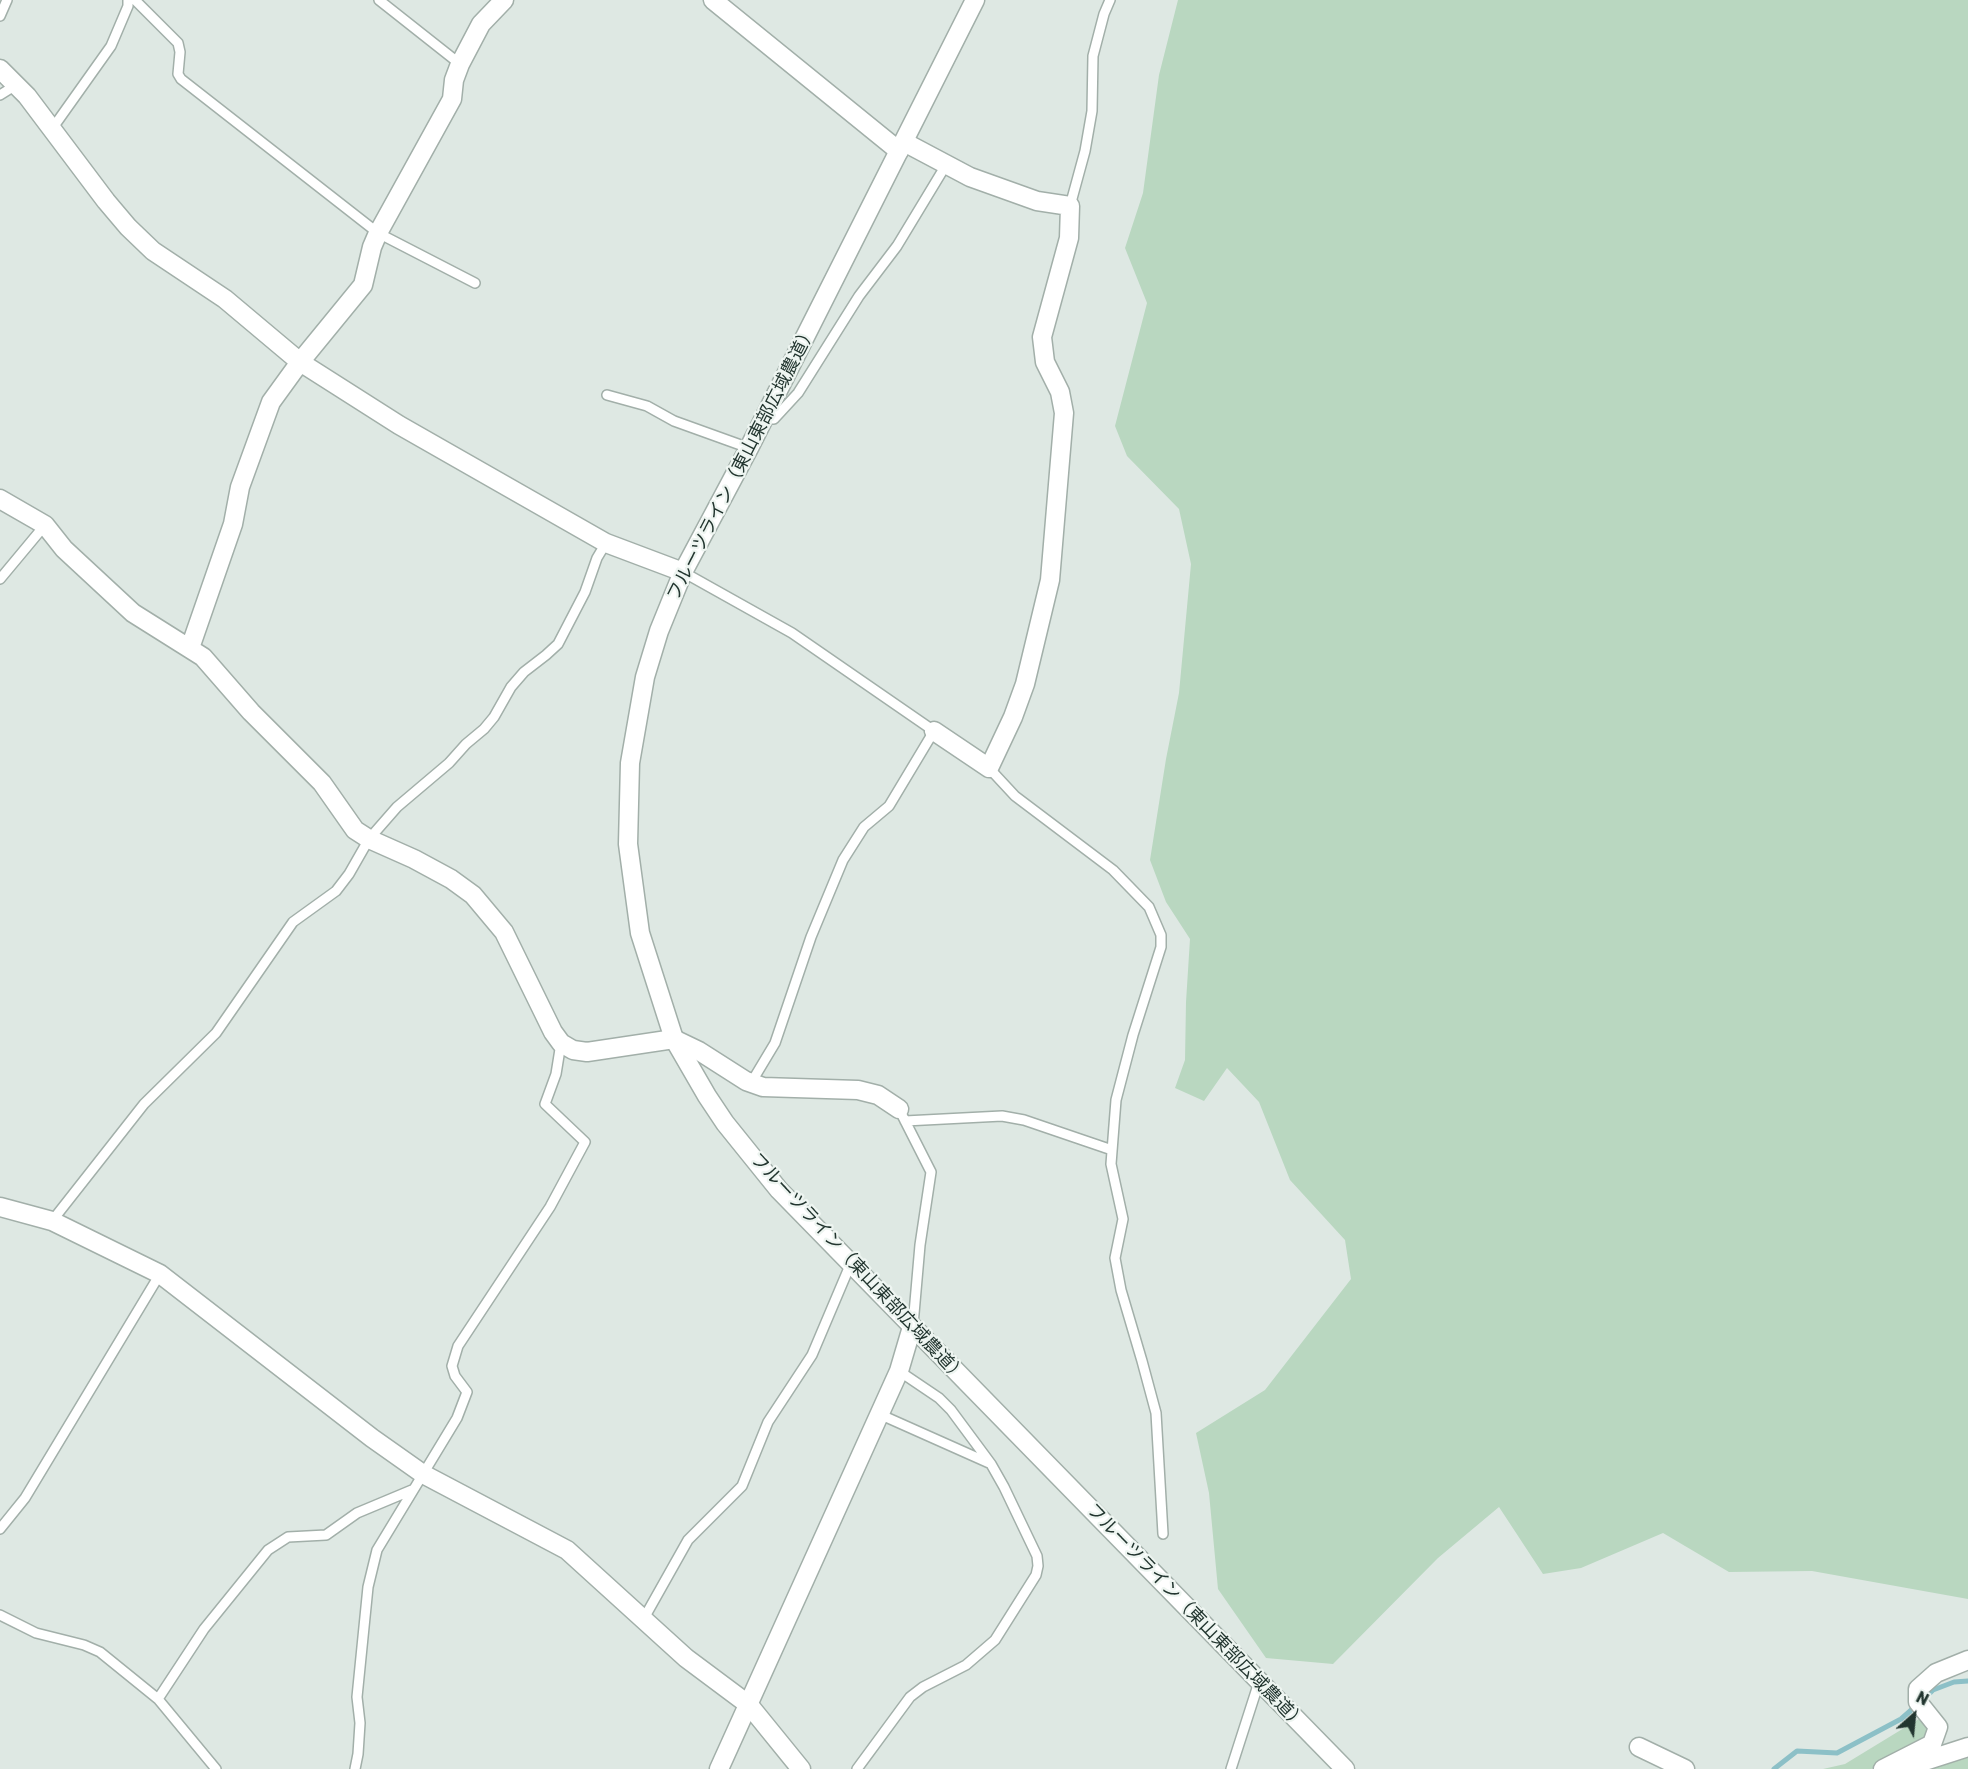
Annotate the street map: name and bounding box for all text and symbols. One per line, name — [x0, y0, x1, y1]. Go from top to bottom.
street label: フルーツライン（東山東部広域農道） — [663, 322, 821, 604]
street label: フルーツライン（東山東部広域農道） — [746, 1149, 970, 1387]
street label: フルーツライン（東山東部広域農道） — [1082, 1499, 1310, 1735]
north arrow — [1884, 1685, 1944, 1745]
text: N — [1913, 1687, 1932, 1710]

